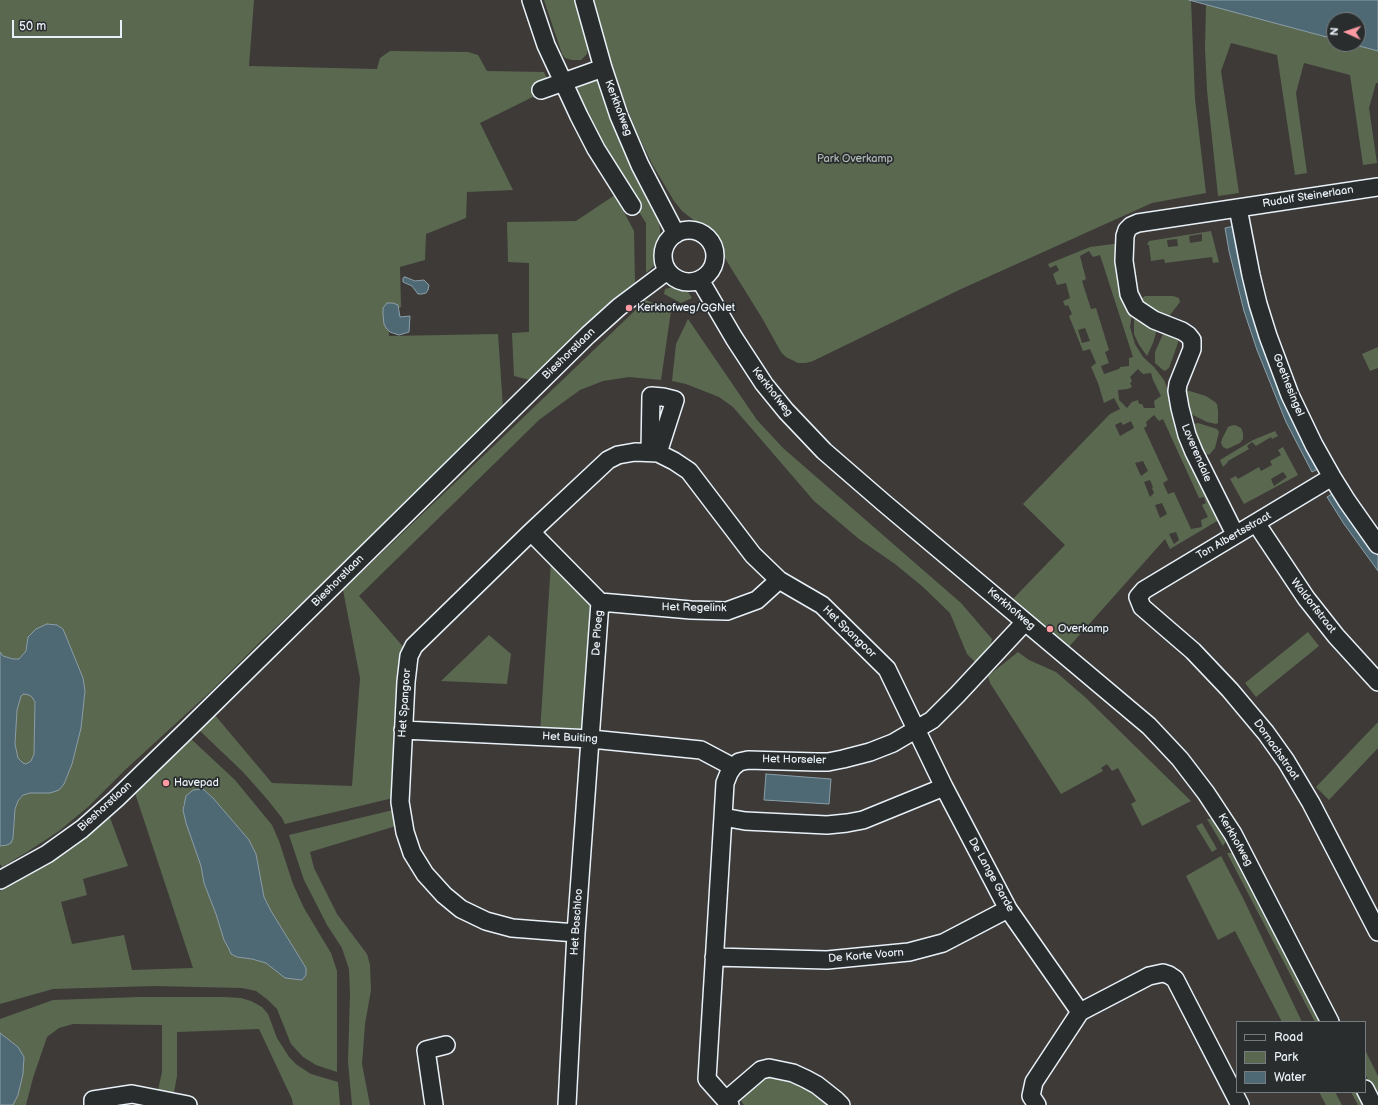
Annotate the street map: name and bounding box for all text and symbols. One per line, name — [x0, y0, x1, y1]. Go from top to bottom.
scale bar — [14, 12, 124, 38]
north arrow — [1326, 12, 1366, 52]
text: 50 m — [19, 19, 46, 34]
text: N — [1328, 27, 1341, 36]
street label: Kerkhofweg — [601, 78, 635, 138]
park label: Park Overkamp — [817, 152, 893, 166]
street label: Rudolf Steinerlaan — [1262, 183, 1354, 211]
place label: Kerkhofweg/GGNet — [637, 301, 735, 315]
marker: Kerkhofweg/GGNet — [624, 303, 634, 313]
street label: Bieshorstlaan — [540, 326, 598, 382]
street label: Goethesingel — [1269, 352, 1307, 418]
street label: Kerkhofweg — [749, 365, 795, 419]
street label: Loverendale — [1178, 422, 1214, 484]
street label: Ton Albertsstraat — [1194, 509, 1274, 563]
street label: Bieshorstlaan — [309, 552, 367, 610]
street label: Waldorfstraat — [1287, 576, 1339, 636]
street label: Kerkhofweg — [984, 585, 1038, 633]
street label: Het Regelink — [662, 601, 726, 615]
street label: Het Spangoor — [820, 603, 878, 661]
street label: De Ploeg — [590, 610, 606, 656]
place label: Overkamp — [1058, 622, 1109, 636]
marker: Overkamp — [1045, 624, 1055, 634]
street label: Het Spangoor — [396, 668, 414, 738]
street label: Dornachstraat — [1250, 717, 1302, 783]
street label: Het Buiting — [542, 730, 598, 746]
street label: Het Horseler — [762, 753, 826, 767]
place label: Havepad — [174, 776, 219, 790]
marker: Havepad — [161, 778, 171, 788]
street label: Bieshorstlaan — [75, 779, 135, 835]
street label: Kerkhofweg — [1215, 811, 1255, 869]
street label: De Lange Garde — [965, 836, 1017, 914]
street label: Het Boschloo — [568, 888, 586, 956]
street label: De Korte Voorn — [828, 946, 904, 966]
legend — [1236, 1021, 1366, 1093]
text: Road — [1274, 1030, 1303, 1045]
text: Park — [1274, 1050, 1298, 1065]
text: Water — [1274, 1070, 1306, 1085]

